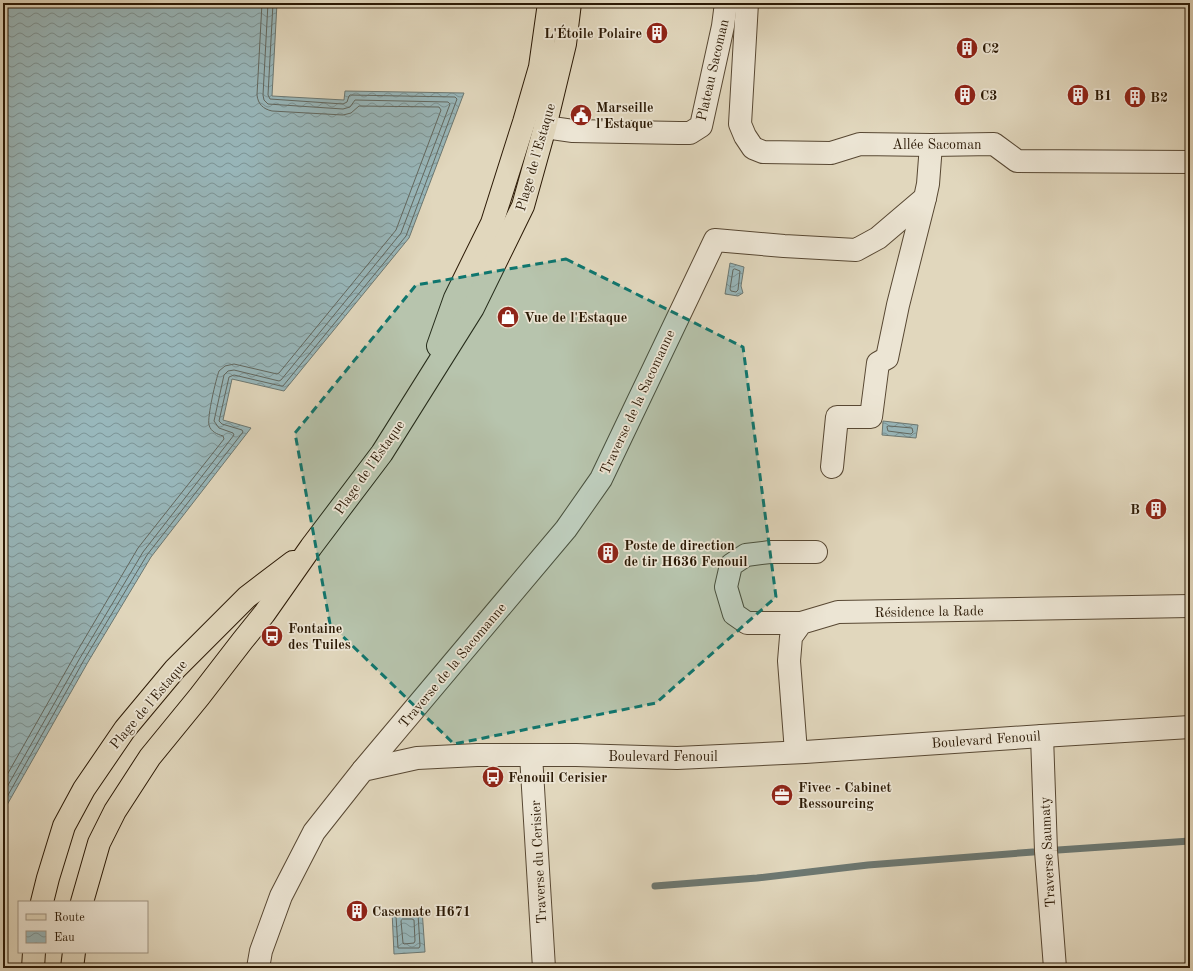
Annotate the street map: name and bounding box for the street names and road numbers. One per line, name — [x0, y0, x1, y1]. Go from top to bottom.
street label: Plateau Sacoman — [694, 18, 732, 123]
street label: Plage de l'Estaque — [514, 102, 558, 213]
street label: Allée Sacoman — [892, 138, 982, 152]
street label: Traverse de la Sacomanne — [598, 328, 678, 477]
street label: Plage de l'Estaque — [332, 418, 408, 517]
street label: Traverse de la Sacomanne — [397, 601, 509, 731]
street label: Résidence la Rade — [874, 604, 984, 620]
street label: Plage de l'Estaque — [108, 657, 190, 752]
street label: Boulevard Fenouil — [931, 729, 1041, 751]
street label: Boulevard Fenouil — [608, 750, 718, 764]
street label: Traverse Saumaty — [1038, 796, 1058, 908]
street label: Traverse du Cerisier — [529, 800, 549, 924]

